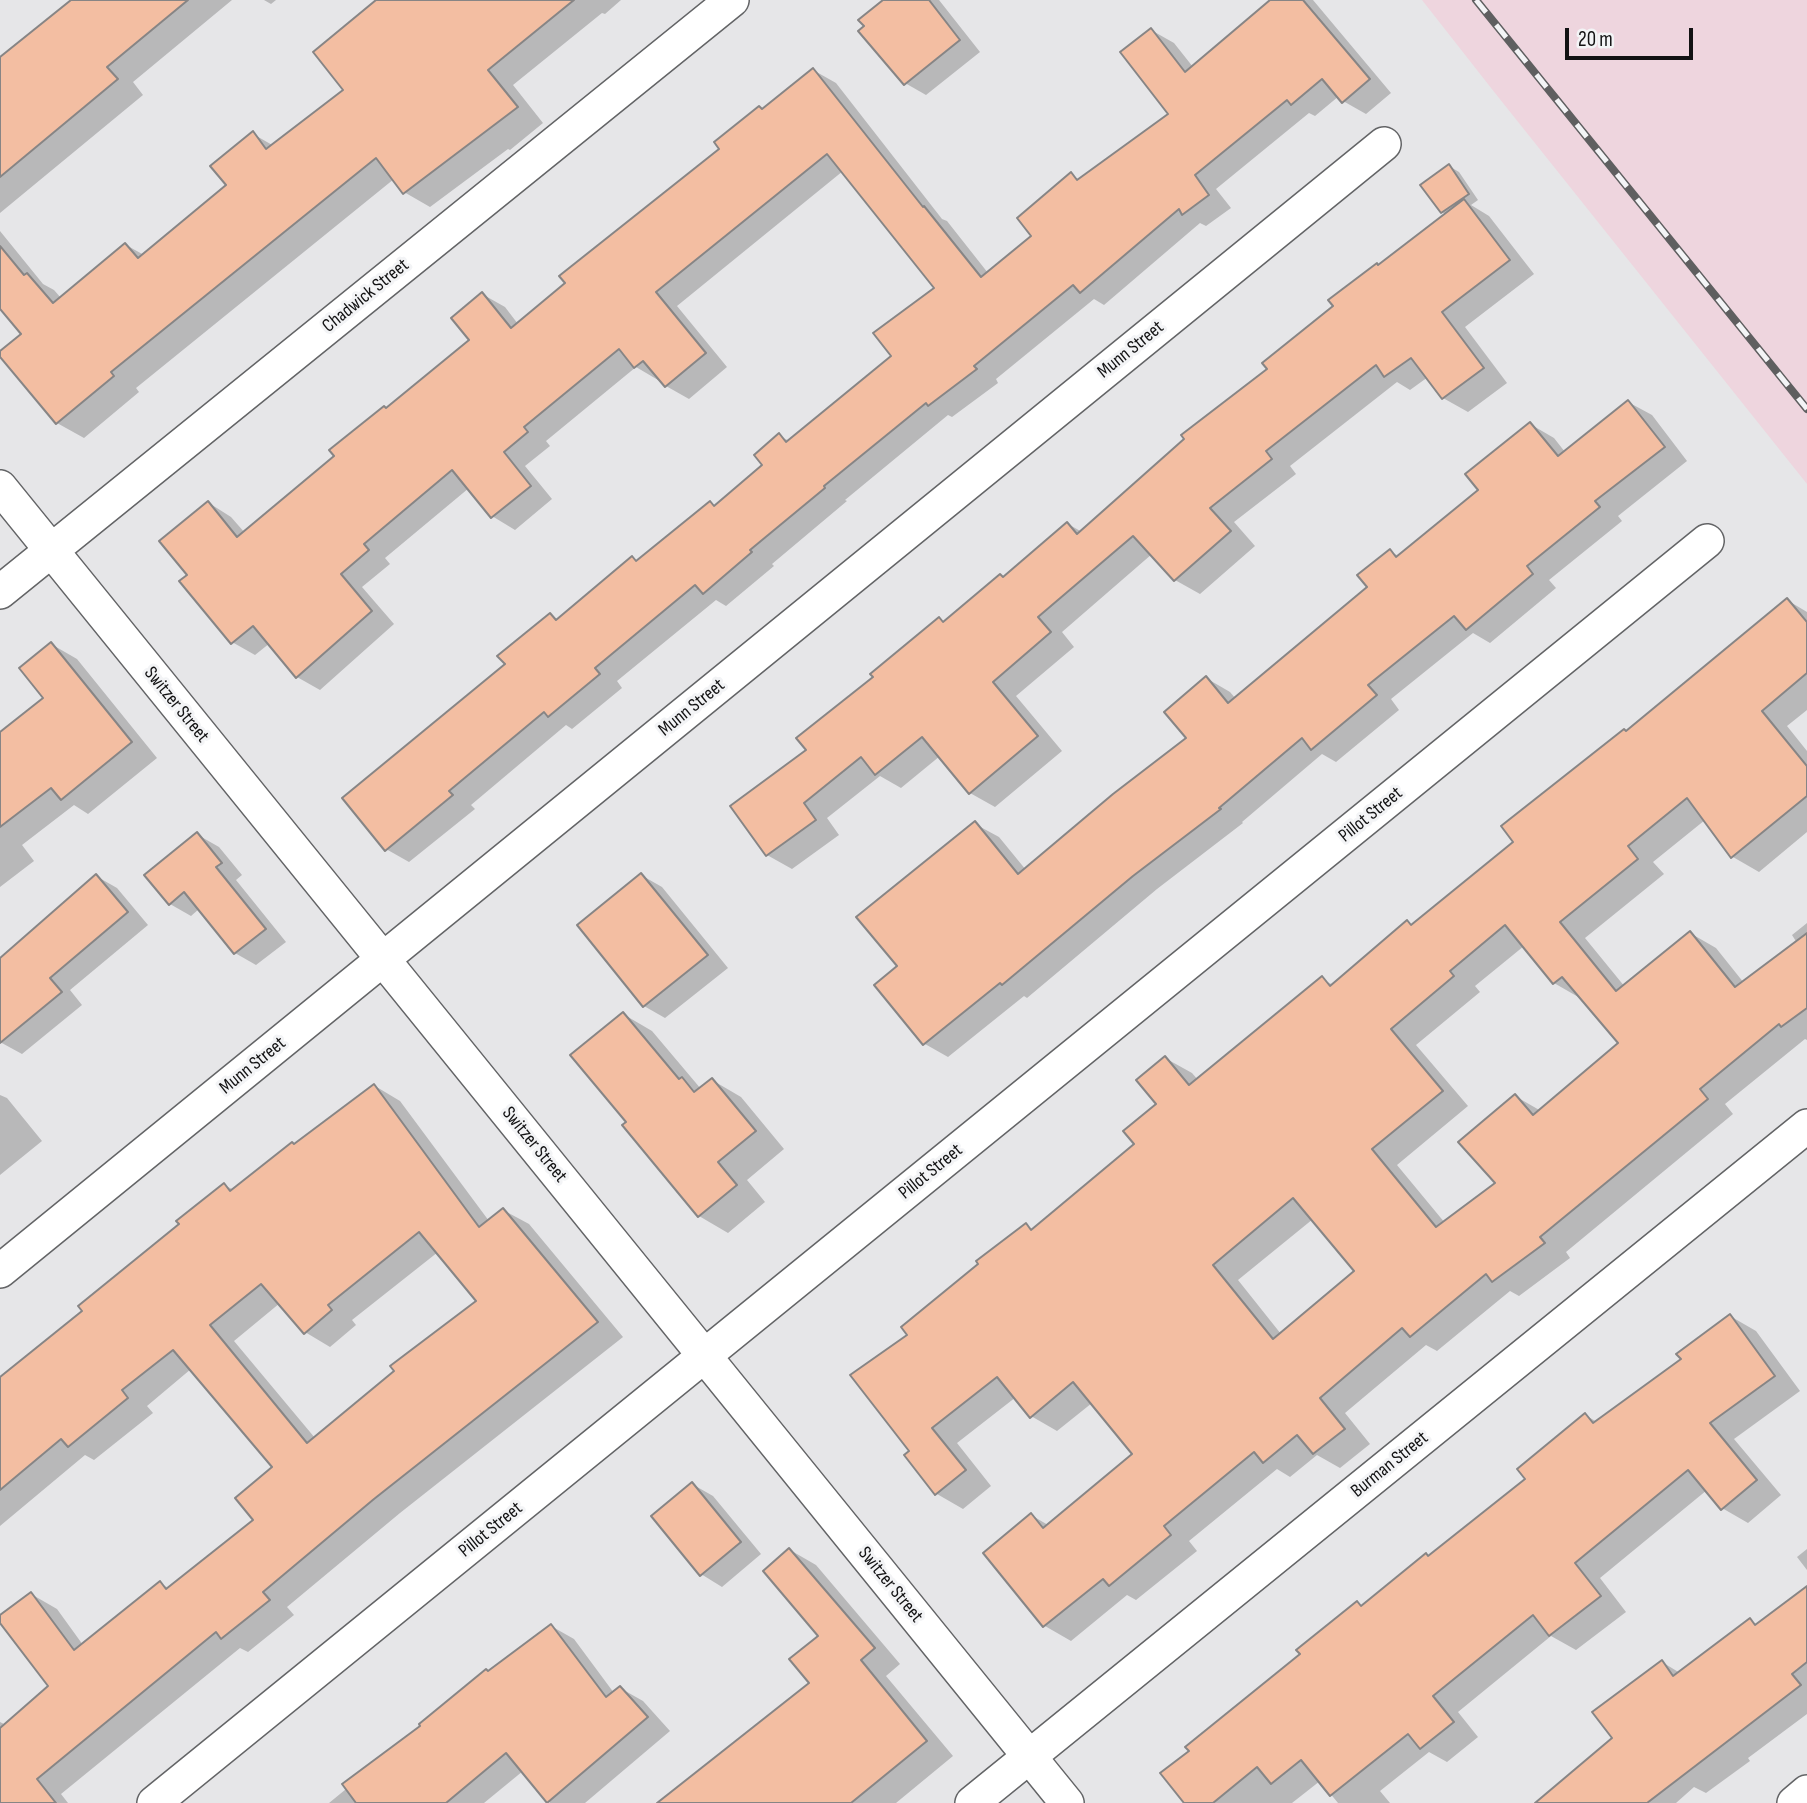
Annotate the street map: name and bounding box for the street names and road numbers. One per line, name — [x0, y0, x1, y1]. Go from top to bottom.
street label: Chadwick Street — [318, 254, 414, 338]
street label: Munn Street — [1093, 316, 1169, 384]
street label: Switzer Street — [139, 662, 213, 748]
street label: Munn Street — [654, 674, 730, 742]
street label: Pillot Street — [1335, 782, 1407, 848]
street label: Munn Street — [215, 1032, 291, 1100]
street label: Switzer Street — [497, 1102, 571, 1188]
street label: Pillot Street — [895, 1139, 967, 1205]
street label: Burman Street — [1347, 1427, 1433, 1503]
street label: Pillot Street — [455, 1497, 527, 1563]
street label: Switzer Street — [853, 1542, 927, 1628]

